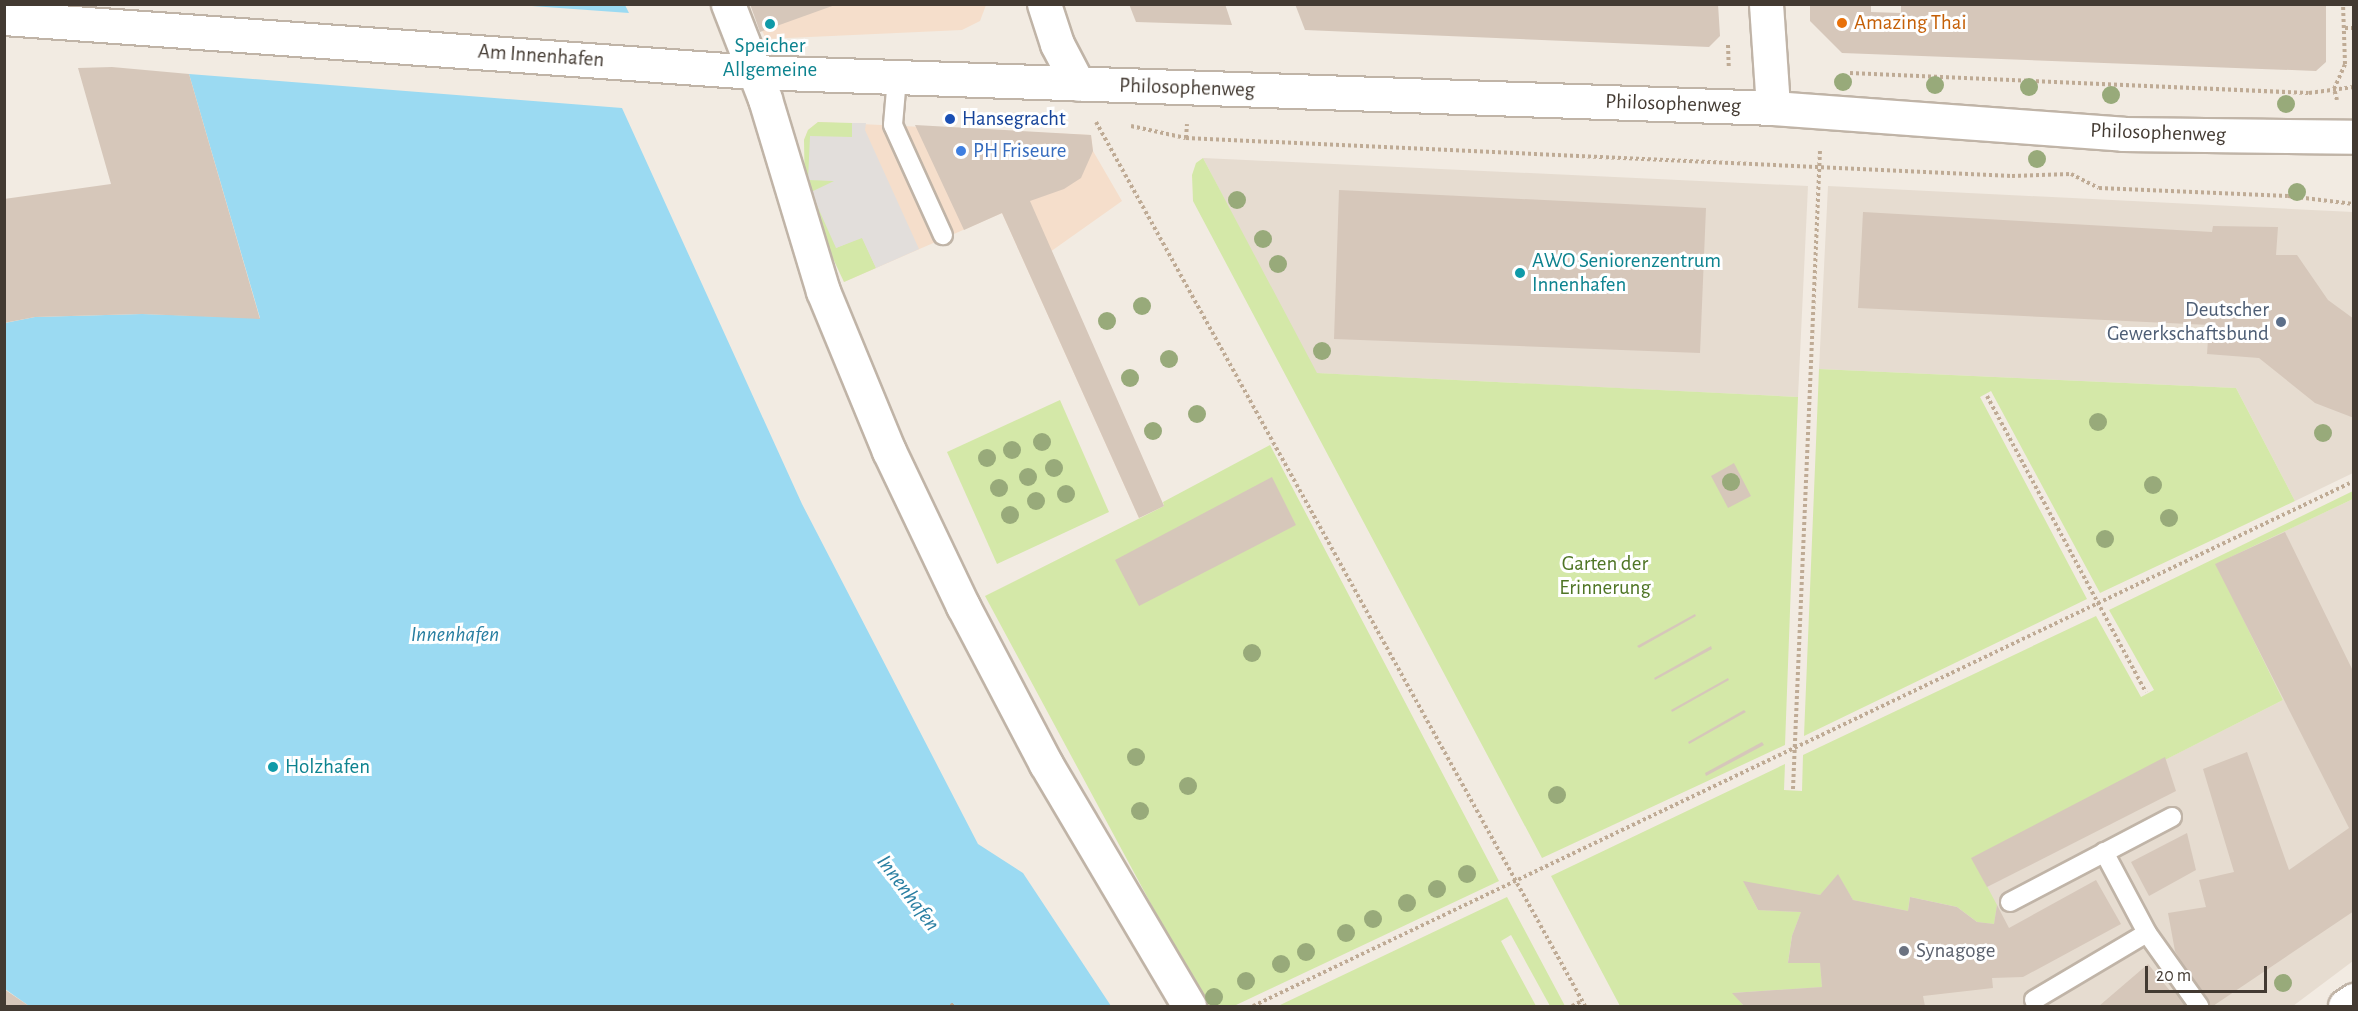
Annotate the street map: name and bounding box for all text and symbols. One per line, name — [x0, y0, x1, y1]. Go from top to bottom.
place label: Amazing Thai — [1854, 10, 1966, 36]
marker: Amazing Thai — [1835, 16, 1849, 30]
marker: Speicher Allgemeine — [763, 17, 777, 31]
place label: Speicher Allgemeine — [723, 33, 817, 83]
street label: Am Innenhafen — [477, 39, 605, 73]
street label: Philosophenweg — [1119, 73, 1255, 103]
street label: Philosophenweg — [1605, 89, 1741, 119]
place label: Hansegracht — [962, 106, 1066, 132]
marker: Hansegracht — [943, 112, 957, 126]
street label: Philosophenweg — [2090, 118, 2226, 148]
place label: PH Friseure — [973, 138, 1066, 164]
marker: PH Friseure — [954, 144, 968, 158]
place label: AWO Seniorenzentrum Innenhafen — [1532, 248, 1721, 298]
marker: AWO Seniorenzentrum Innenhafen — [1513, 266, 1527, 280]
place label: Deutscher Gewerkschaftsbund — [2107, 297, 2269, 347]
marker: Deutscher Gewerkschaftsbund — [2274, 315, 2288, 329]
park label: Garten der Erinnerung — [1559, 551, 1651, 601]
water label: Innenhafen — [411, 622, 499, 648]
place label: Holzhafen — [285, 754, 370, 780]
marker: Holzhafen — [266, 760, 280, 774]
water label: Innenhafen — [871, 850, 945, 936]
place label: Synagoge — [1916, 938, 1995, 964]
marker: Synagoge — [1897, 944, 1911, 958]
scale bar — [2148, 954, 2270, 992]
text: 20 m — [2156, 967, 2191, 985]

